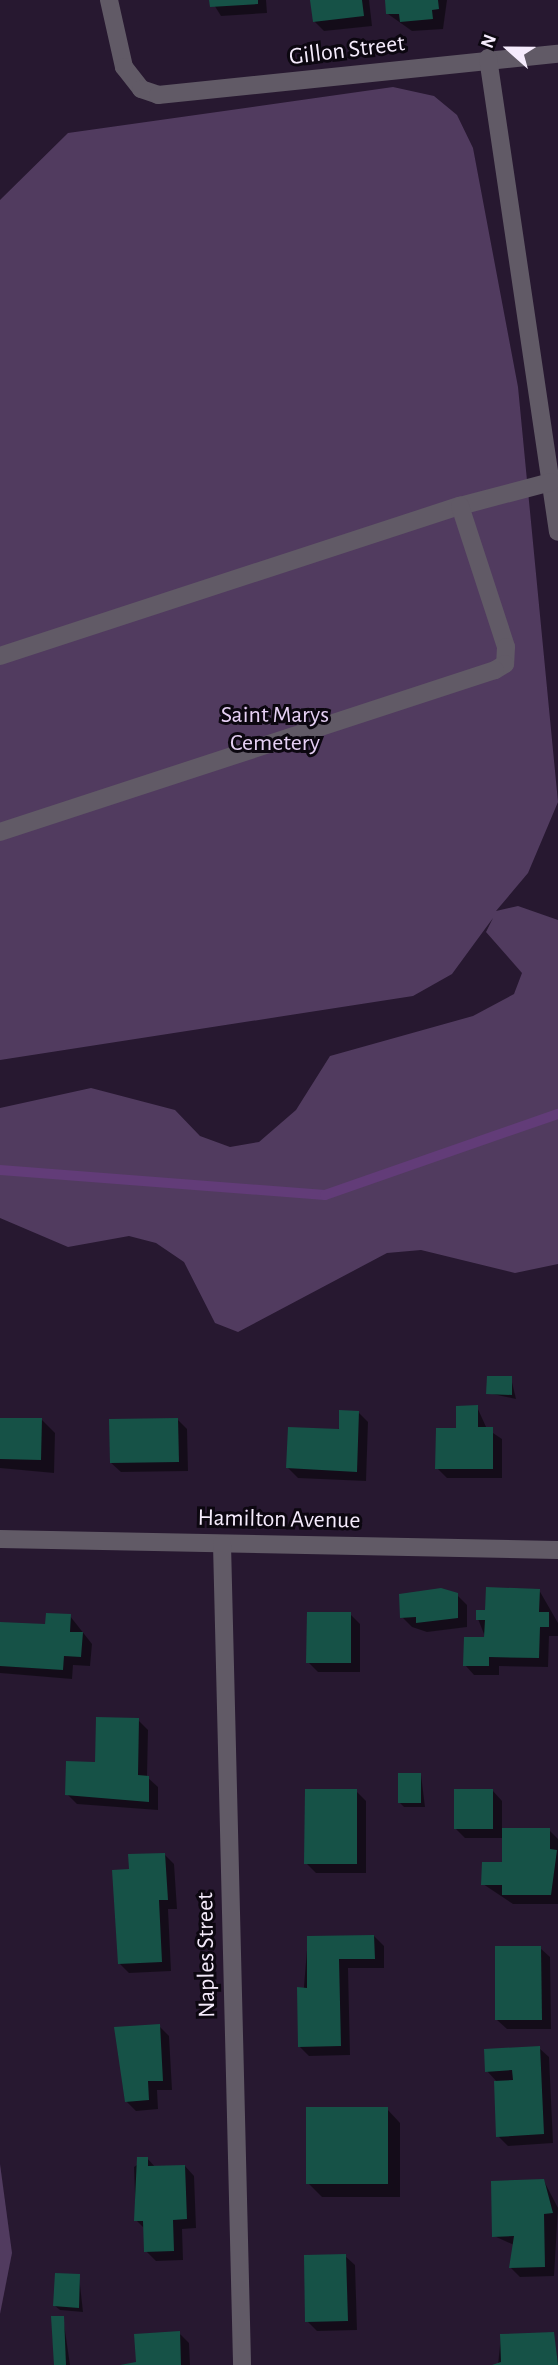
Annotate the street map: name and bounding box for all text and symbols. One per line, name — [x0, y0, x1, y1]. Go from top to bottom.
north arrow — [474, 14, 544, 84]
street label: Gillon Street — [287, 30, 407, 72]
text: N — [478, 32, 500, 51]
park label: Saint Marys Cemetery — [221, 702, 329, 758]
street label: Hamilton Avenue — [197, 1504, 361, 1536]
street label: Naples Street — [192, 1892, 222, 2018]

